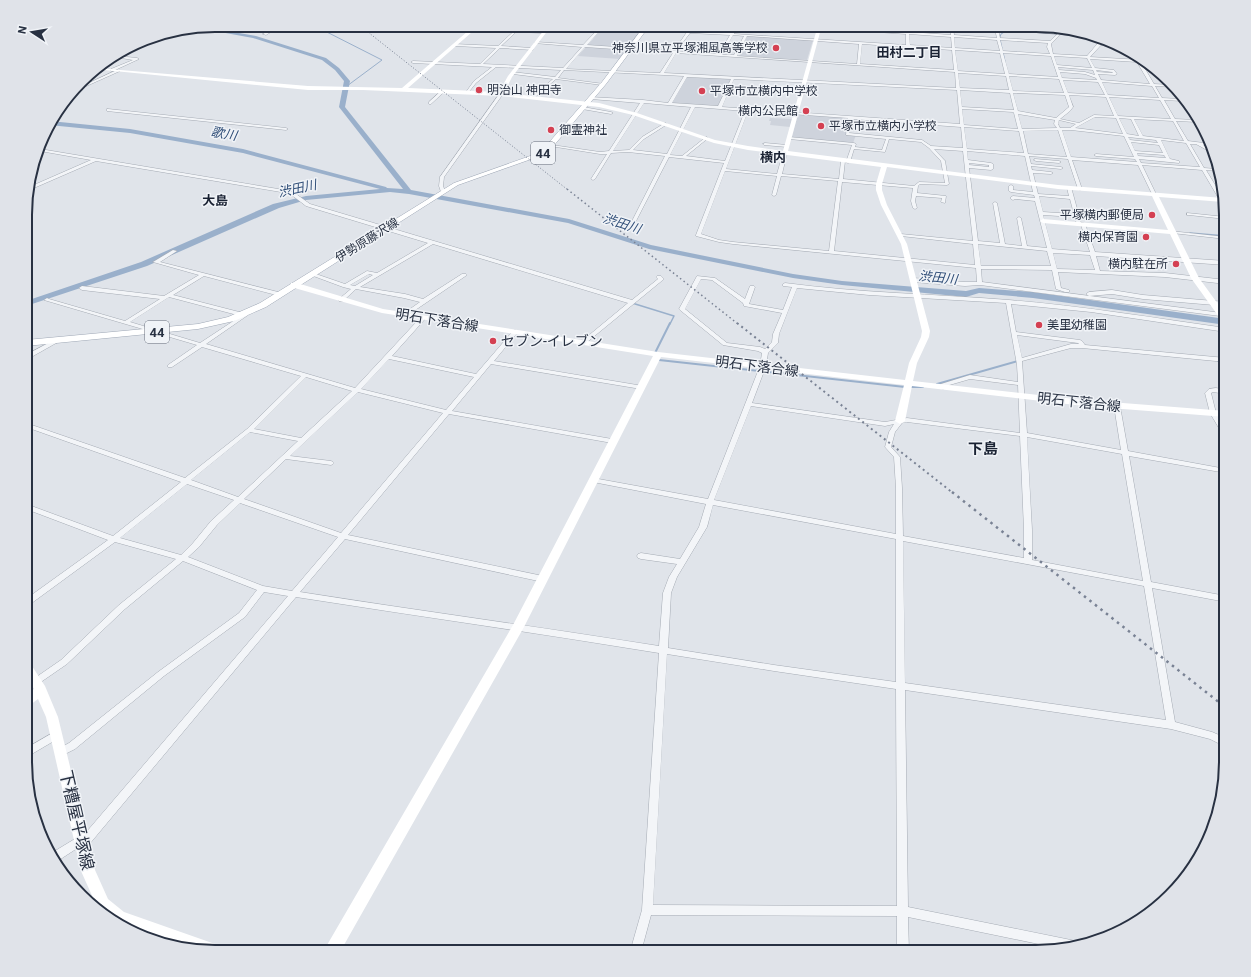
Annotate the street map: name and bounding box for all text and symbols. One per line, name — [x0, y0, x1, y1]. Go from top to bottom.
north arrow — [12, 12, 52, 52]
text: N — [16, 25, 30, 35]
place label: 神奈川県立平塚湘風高等学校 — [612, 41, 768, 55]
marker: 神奈川県立平塚湘風高等学校 — [771, 43, 781, 53]
district label: 田村二丁目 — [876, 45, 942, 60]
place label: 明治山 神田寺 — [487, 83, 562, 97]
place label: 平塚市立横内中学校 — [710, 84, 818, 98]
marker: 明治山 神田寺 — [474, 85, 484, 95]
marker: 平塚市立横内中学校 — [697, 86, 707, 96]
place label: 横内公民館 — [738, 104, 798, 118]
marker: 横内公民館 — [801, 106, 811, 116]
place label: 平塚市立横内小学校 — [829, 119, 937, 133]
marker: 平塚市立横内小学校 — [816, 121, 826, 131]
place label: 御霊神社 — [559, 123, 607, 137]
water label: 歌川 — [210, 124, 240, 143]
marker: 御霊神社 — [546, 125, 556, 135]
road number: 44 — [531, 142, 555, 164]
district label: 横内 — [760, 150, 786, 165]
water label: 渋田川 — [276, 177, 320, 200]
district label: 大島 — [202, 193, 228, 208]
place label: 平塚横内郵便局 — [1060, 208, 1144, 222]
water label: 渋田川 — [601, 210, 645, 237]
marker: 平塚横内郵便局 — [1147, 210, 1157, 220]
street label: 伊勢原藤沢線 — [333, 215, 401, 265]
place label: 横内保育園 — [1078, 230, 1138, 244]
marker: 横内保育園 — [1141, 232, 1151, 242]
place label: 横内駐在所 — [1108, 257, 1168, 271]
marker: 横内駐在所 — [1171, 259, 1181, 269]
water label: 渋田川 — [918, 268, 960, 287]
street label: 明石下落合線 — [394, 306, 480, 334]
place label: 美里幼稚園 — [1047, 318, 1107, 332]
marker: 美里幼稚園 — [1034, 320, 1044, 330]
road number: 44 — [145, 321, 169, 343]
place label: セブン-イレブン — [501, 333, 603, 349]
marker: セブン-イレブン — [488, 336, 498, 346]
street label: 明石下落合線 — [714, 353, 800, 379]
street label: 明石下落合線 — [1036, 390, 1122, 414]
district label: 下島 — [968, 440, 998, 458]
street label: 下糟屋平塚線 — [56, 768, 98, 872]

